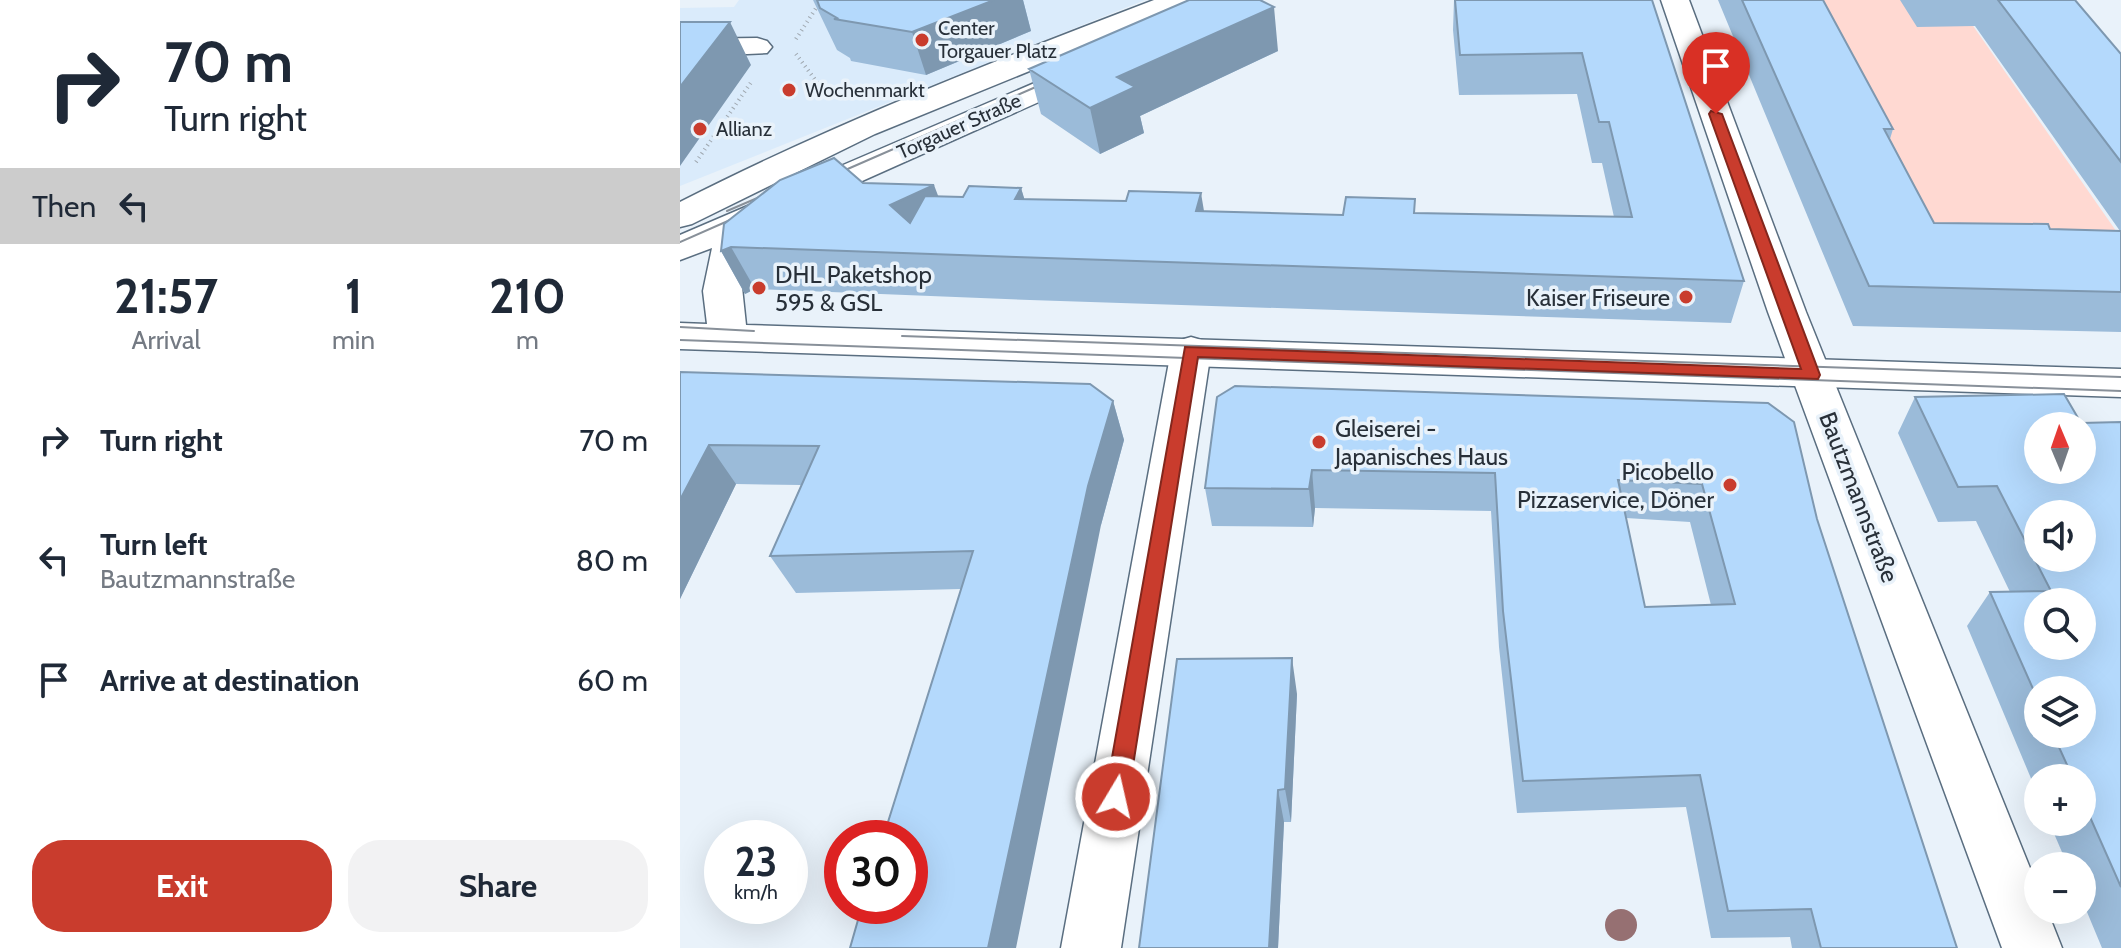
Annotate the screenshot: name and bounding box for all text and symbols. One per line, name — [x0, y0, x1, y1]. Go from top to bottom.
place label: Center Torgauer Platz — [938, 16, 1057, 63]
text: 70 m — [164, 28, 293, 96]
marker: Center Torgauer Platz — [913, 31, 931, 49]
icon: right — [32, 32, 136, 136]
pin — [1682, 32, 1750, 114]
icon: arrive — [1694, 44, 1738, 88]
place label: Wochenmarkt — [805, 78, 925, 102]
marker: Wochenmarkt — [780, 81, 798, 99]
street label: Torgauer Straße — [893, 88, 1025, 164]
text: Turn right — [164, 96, 307, 140]
place label: Allianz — [716, 117, 772, 141]
marker: Allianz — [691, 120, 709, 138]
icon: left — [112, 184, 156, 228]
text: Then — [32, 188, 96, 225]
place label: DHL Paketshop 595 & GSL — [775, 260, 932, 317]
text: 21:57 — [114, 267, 218, 325]
text: 1 — [345, 267, 362, 325]
text: 210 — [489, 267, 566, 325]
marker: DHL Paketshop 595 & GSL — [750, 279, 768, 297]
place label: Kaiser Friseure — [1526, 283, 1670, 312]
marker: Kaiser Friseure — [1677, 288, 1695, 306]
text: Arrival — [131, 324, 201, 356]
text: min — [332, 324, 375, 356]
text: m — [516, 324, 539, 356]
street label: Bautzmannstraße — [1813, 408, 1905, 586]
north arrow — [2024, 412, 2096, 484]
map controls — [2024, 412, 2096, 924]
place label: Gleiserei - Japanisches Haus — [1334, 414, 1508, 471]
icon: right — [32, 418, 76, 462]
text: Turn right — [100, 422, 223, 459]
text: 70 m — [579, 422, 648, 459]
marker: Gleiserei - Japanisches Haus — [1310, 433, 1328, 451]
place label: Picobello Pizzaservice, Döner — [1517, 457, 1714, 514]
marker: Picobello Pizzaservice, Döner — [1721, 476, 1739, 494]
button: sound — [2024, 500, 2096, 572]
text: Turn left — [100, 526, 208, 563]
icon: left — [32, 538, 76, 582]
text: 80 m — [576, 542, 648, 579]
text: Bautzmannstraße — [100, 563, 295, 595]
button: search — [2024, 588, 2096, 660]
icon: arrive — [32, 658, 76, 702]
text: Arrive at destination — [100, 662, 360, 699]
text: 60 m — [577, 662, 648, 699]
button: layers — [2024, 676, 2096, 748]
position arrow — [1074, 755, 1158, 839]
button: + — [2024, 764, 2096, 836]
speed limit sign: 30 — [824, 820, 928, 924]
text: 23 — [735, 837, 777, 886]
button: Exit — [32, 840, 332, 932]
button: Share — [348, 840, 648, 932]
button: − — [2024, 852, 2096, 924]
text: km/h — [734, 880, 778, 904]

